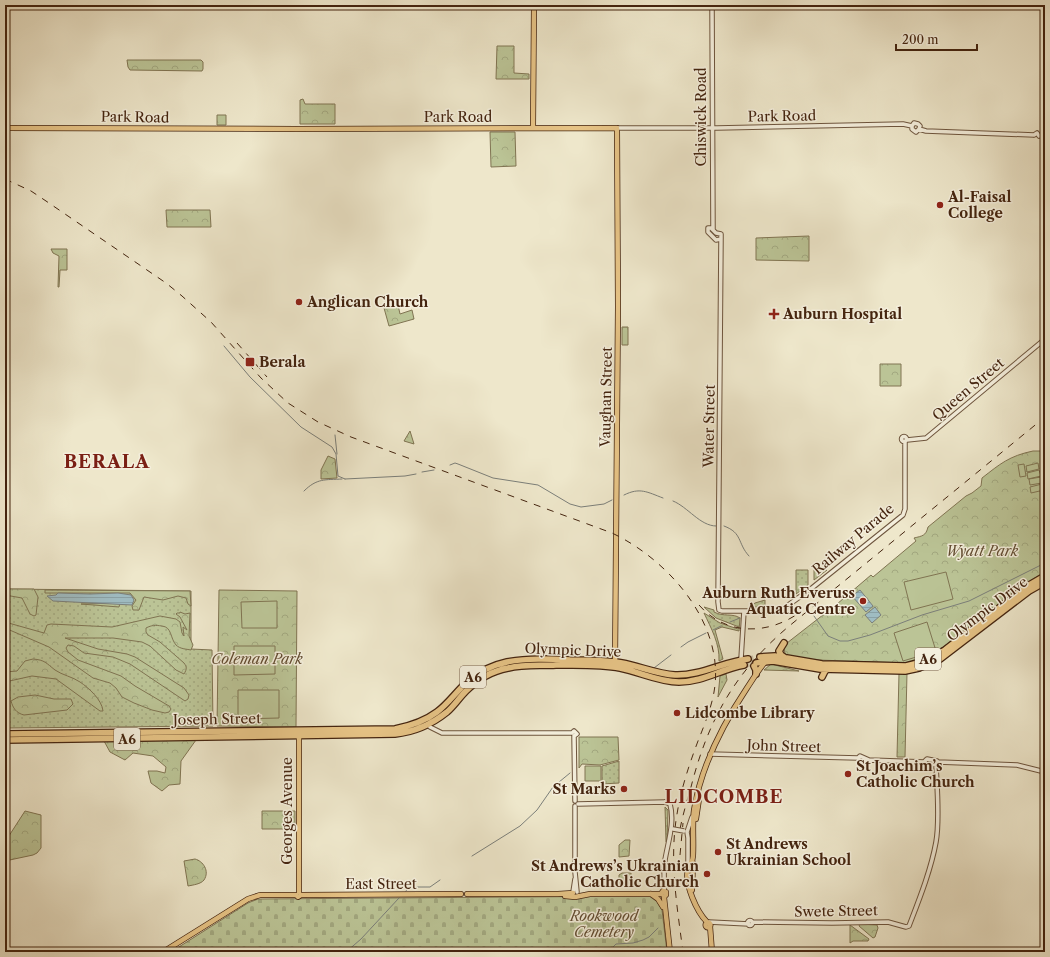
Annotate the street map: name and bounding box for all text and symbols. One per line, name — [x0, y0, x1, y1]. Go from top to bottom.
scale bar — [896, 26, 977, 52]
text: 200 m — [902, 32, 939, 47]
street label: Chiswick Road — [692, 67, 710, 167]
street label: Park Road — [748, 106, 817, 126]
street label: Park Road — [101, 107, 170, 127]
street label: Park Road — [424, 108, 493, 126]
place label: Al-Faisal College — [947, 188, 1011, 222]
marker: Al-Faisal College — [935, 200, 945, 210]
place label: Anglican Church — [306, 293, 429, 311]
marker: Anglican Church — [294, 297, 304, 307]
place label: Auburn Hospital — [782, 305, 902, 323]
marker: Auburn Hospital — [768, 308, 780, 320]
street label: Vaughan Street — [596, 347, 616, 448]
place label: Berala — [259, 353, 307, 371]
street label: Queen Street — [928, 354, 1008, 424]
marker: Berala — [244, 356, 256, 368]
street label: Water Street — [699, 384, 719, 469]
district label: BERALA — [64, 451, 150, 473]
street label: Railway Parade — [808, 499, 898, 578]
park label: Wyatt Park — [946, 542, 1019, 560]
street label: Olympic Drive — [943, 573, 1031, 645]
place label: Auburn Ruth Everuss Aquatic Centre — [701, 584, 855, 618]
marker: Auburn Ruth Everuss Aquatic Centre — [858, 596, 868, 606]
street label: Olympic Drive — [524, 639, 622, 661]
road number: A6 — [915, 648, 941, 670]
park label: Coleman Park — [211, 650, 303, 668]
road number: A6 — [460, 666, 486, 688]
place label: Lidcombe Library — [685, 704, 815, 722]
marker: Lidcombe Library — [672, 708, 682, 718]
street label: Joseph Street — [171, 709, 261, 729]
road number: A6 — [114, 728, 140, 750]
street label: John Street — [745, 736, 821, 756]
street label: Georges Avenue — [278, 757, 296, 865]
place label: St Joachim’s Catholic Church — [856, 757, 975, 791]
marker: St Joachim’s Catholic Church — [843, 769, 853, 779]
place label: St Marks — [552, 780, 616, 798]
marker: St Marks — [619, 784, 629, 794]
district label: LIDCOMBE — [665, 786, 783, 808]
place label: St Andrews Ukrainian School — [726, 835, 851, 869]
marker: St Andrews Ukrainian School — [713, 847, 723, 857]
place label: St Andrews’s Ukrainian Catholic Church — [531, 857, 699, 891]
marker: St Andrews’s Ukrainian Catholic Church — [702, 869, 712, 879]
street label: East Street — [345, 875, 417, 893]
street label: Swete Street — [794, 901, 878, 921]
park label: Rookwood Cemetery — [569, 907, 640, 941]

